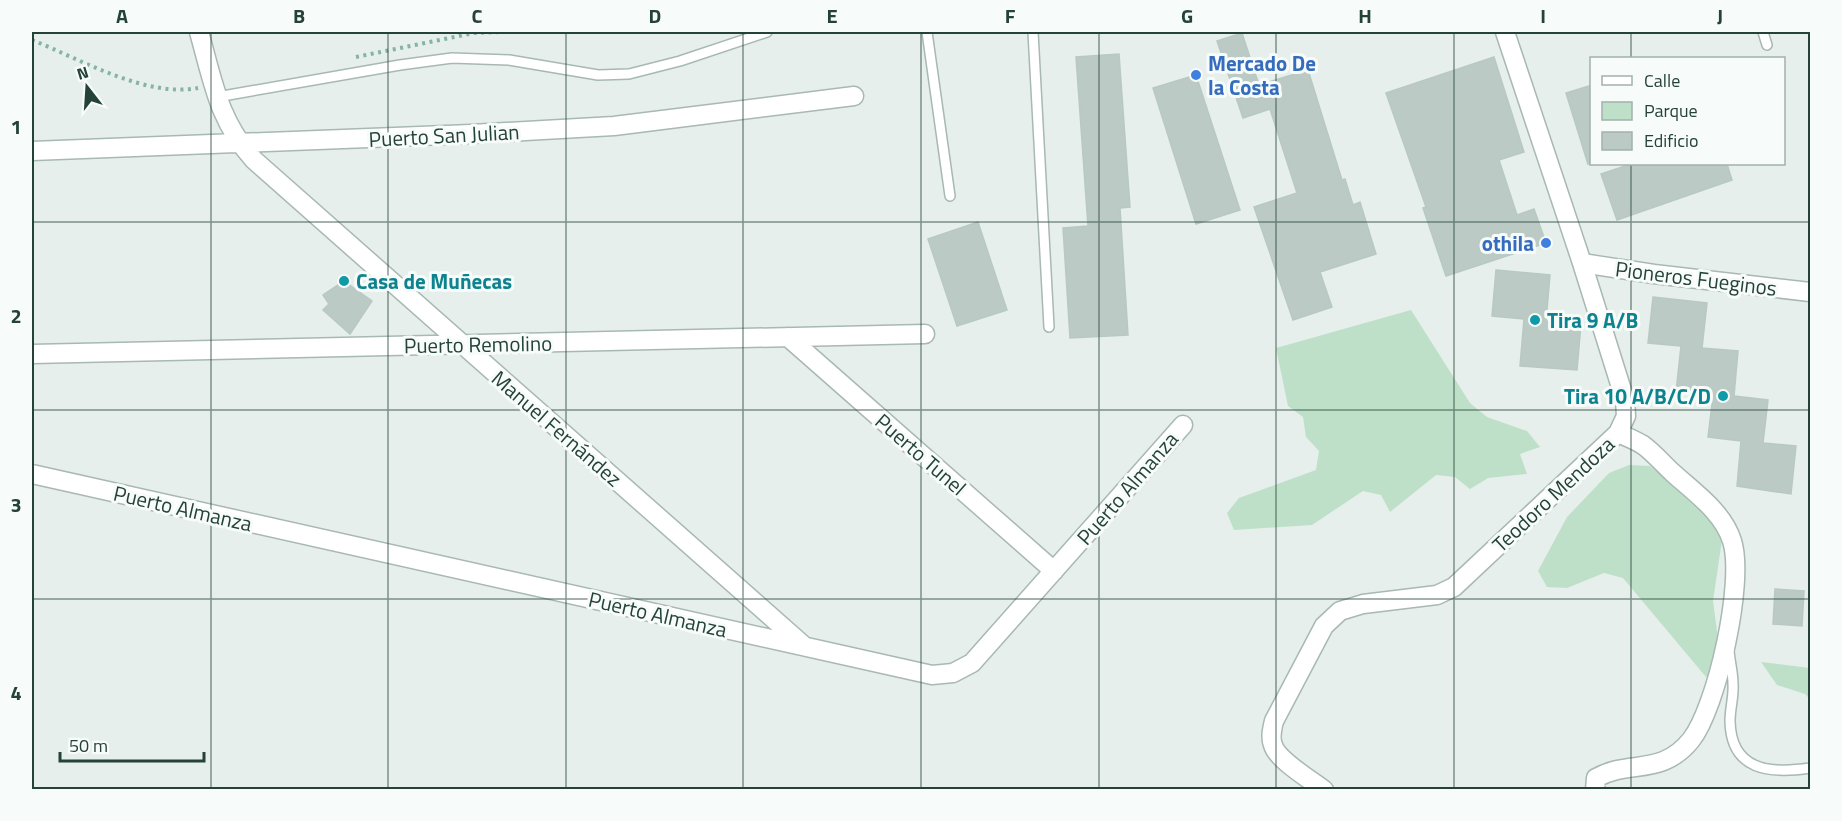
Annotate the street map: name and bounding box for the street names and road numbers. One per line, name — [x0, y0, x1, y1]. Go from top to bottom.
street label: Puerto San Julian — [368, 115, 520, 155]
street label: Pioneros Fueginos — [1613, 252, 1779, 304]
street label: Puerto Remolino — [404, 327, 552, 361]
street label: Manuel Fernández — [485, 362, 629, 494]
street label: Puerto Tunel — [868, 405, 974, 503]
street label: Puerto Almanza — [1069, 424, 1186, 552]
street label: Teodoro Mendoza — [1485, 428, 1622, 559]
street label: Puerto Almanza — [111, 477, 256, 540]
street label: Puerto Almanza — [586, 583, 731, 646]

